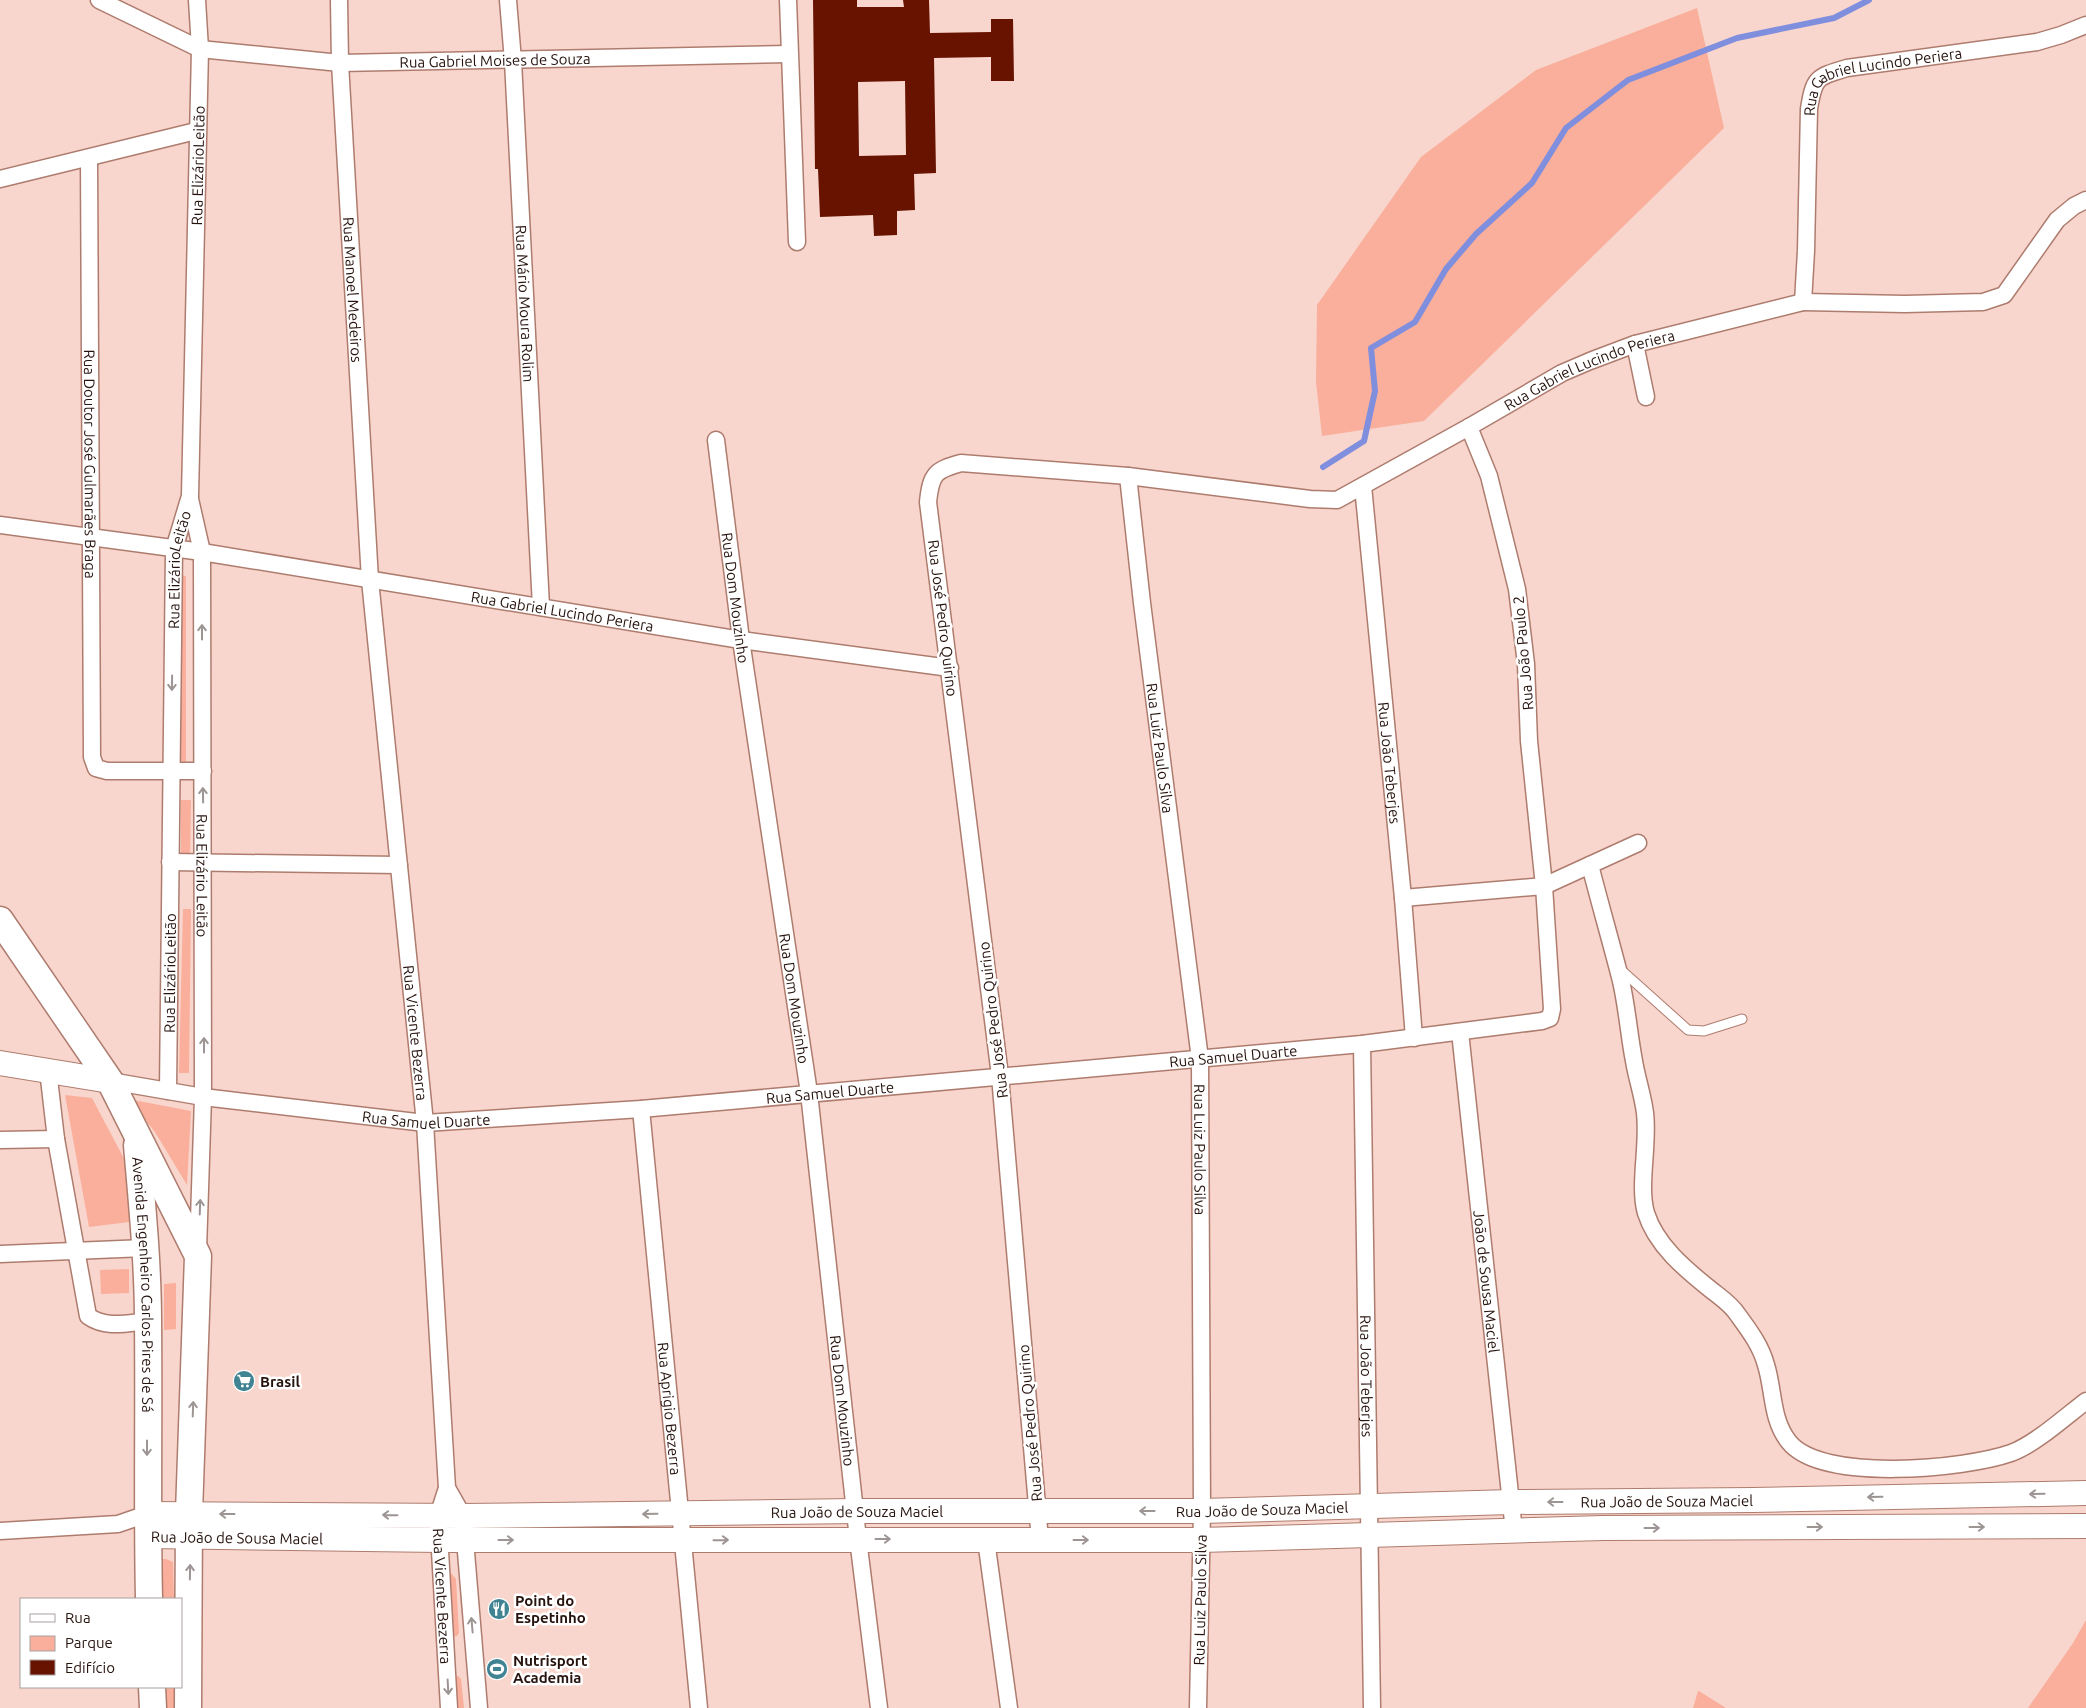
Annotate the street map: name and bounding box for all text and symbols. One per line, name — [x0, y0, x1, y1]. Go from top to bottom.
street label: Rua Gabriel Lucindo Periera — [1800, 44, 1963, 116]
street label: Rua Gabriel Moises de Souza — [399, 49, 591, 70]
street label: Rua ElizárioLeitão — [188, 105, 207, 226]
street label: Rua Manoel Medeiros — [340, 216, 366, 363]
street label: Rua Mário Moura Rolim — [513, 224, 538, 382]
street label: Rua Gabriel Lucindo Periera — [1501, 326, 1676, 413]
street label: Rua Doutor José Gulmarães Braga — [81, 349, 100, 579]
street label: Rua ElizárioLeitão — [165, 508, 194, 629]
street label: Rua Dom Mouzinho — [719, 531, 753, 664]
street label: Rua José Pedro Quirino — [925, 539, 961, 697]
street label: Rua Gabriel Lucindo Periera — [470, 588, 655, 634]
street label: Rua João Paulo 2 — [1510, 595, 1536, 711]
one-way arrow — [197, 625, 207, 641]
one-way arrow — [167, 674, 177, 691]
street label: Rua Luiz Paulo Silva — [1144, 682, 1177, 814]
street label: Rua João Teberjes — [1375, 701, 1404, 824]
one-way arrow — [198, 787, 208, 804]
street label: Rua Elizário Leitão — [194, 814, 211, 937]
street label: Rua ElizárioLeitão — [160, 913, 178, 1033]
street label: Rua Dom Mouzinho — [777, 932, 813, 1065]
street label: Rua José Pedro Quirino — [975, 941, 1011, 1099]
street label: Rua Vicente Bezerra — [401, 964, 431, 1101]
one-way arrow — [199, 1037, 209, 1054]
street label: Rua Samuel Duarte — [1168, 1041, 1298, 1070]
street label: Rua Samuel Duarte — [765, 1078, 895, 1106]
street label: Rua Luiz Paulo Silva — [1192, 1084, 1209, 1215]
street label: Rua Samuel Duarte — [361, 1107, 491, 1132]
street label: Avenida Engenheiro Carlos Pires de Sá — [130, 1156, 157, 1413]
one-way arrow — [195, 1200, 204, 1216]
street label: João de Sousa Maciel — [1471, 1209, 1503, 1354]
street label: Rua João Teberjes — [1358, 1315, 1376, 1437]
street label: Rua Dom Mouzinho — [827, 1334, 858, 1467]
street label: Rua Aprigio Bezerra — [655, 1341, 685, 1476]
street label: Rua José Pedro Quirino — [1015, 1344, 1045, 1502]
supermarket icon: Brasil — [232, 1369, 256, 1393]
place label: Brasil — [260, 1373, 300, 1390]
one-way arrow — [188, 1402, 197, 1418]
one-way arrow — [142, 1439, 152, 1455]
one-way arrow — [2030, 1489, 2046, 1498]
street label: Rua João de Souza Maciel — [1580, 1491, 1753, 1510]
one-way arrow — [1867, 1493, 1883, 1502]
one-way arrow — [1547, 1497, 1564, 1507]
street label: Rua João de Souza Maciel — [1176, 1498, 1349, 1520]
street label: Rua João de Souza Maciel — [771, 1502, 943, 1521]
one-way arrow — [1140, 1506, 1156, 1516]
one-way arrow — [220, 1509, 236, 1519]
one-way arrow — [642, 1509, 658, 1519]
one-way arrow — [382, 1510, 398, 1520]
one-way arrow — [1806, 1522, 1822, 1532]
one-way arrow — [1968, 1522, 1985, 1532]
one-way arrow — [1644, 1523, 1660, 1533]
street label: Rua João de Sousa Maciel — [151, 1528, 323, 1547]
street label: Rua Vicente Bezerra — [430, 1528, 455, 1665]
one-way arrow — [875, 1534, 891, 1544]
street label: Rua Luiz Paulo Silva — [1190, 1534, 1210, 1666]
one-way arrow — [498, 1535, 514, 1545]
one-way arrow — [712, 1535, 729, 1545]
one-way arrow — [1072, 1535, 1089, 1545]
one-way arrow — [185, 1564, 194, 1580]
place label: Point do Espetinho — [515, 1592, 586, 1626]
restaurant icon: Point do Espetinho — [487, 1597, 511, 1621]
legend — [20, 1598, 182, 1688]
text: Rua — [65, 1609, 91, 1626]
one-way arrow — [467, 1617, 476, 1633]
text: Parque — [65, 1634, 113, 1651]
place label: Nutrisport Academia — [513, 1652, 588, 1686]
sports icon: Nutrisport Academia — [485, 1657, 509, 1681]
text: Edifício — [65, 1659, 115, 1676]
one-way arrow — [443, 1678, 452, 1694]

